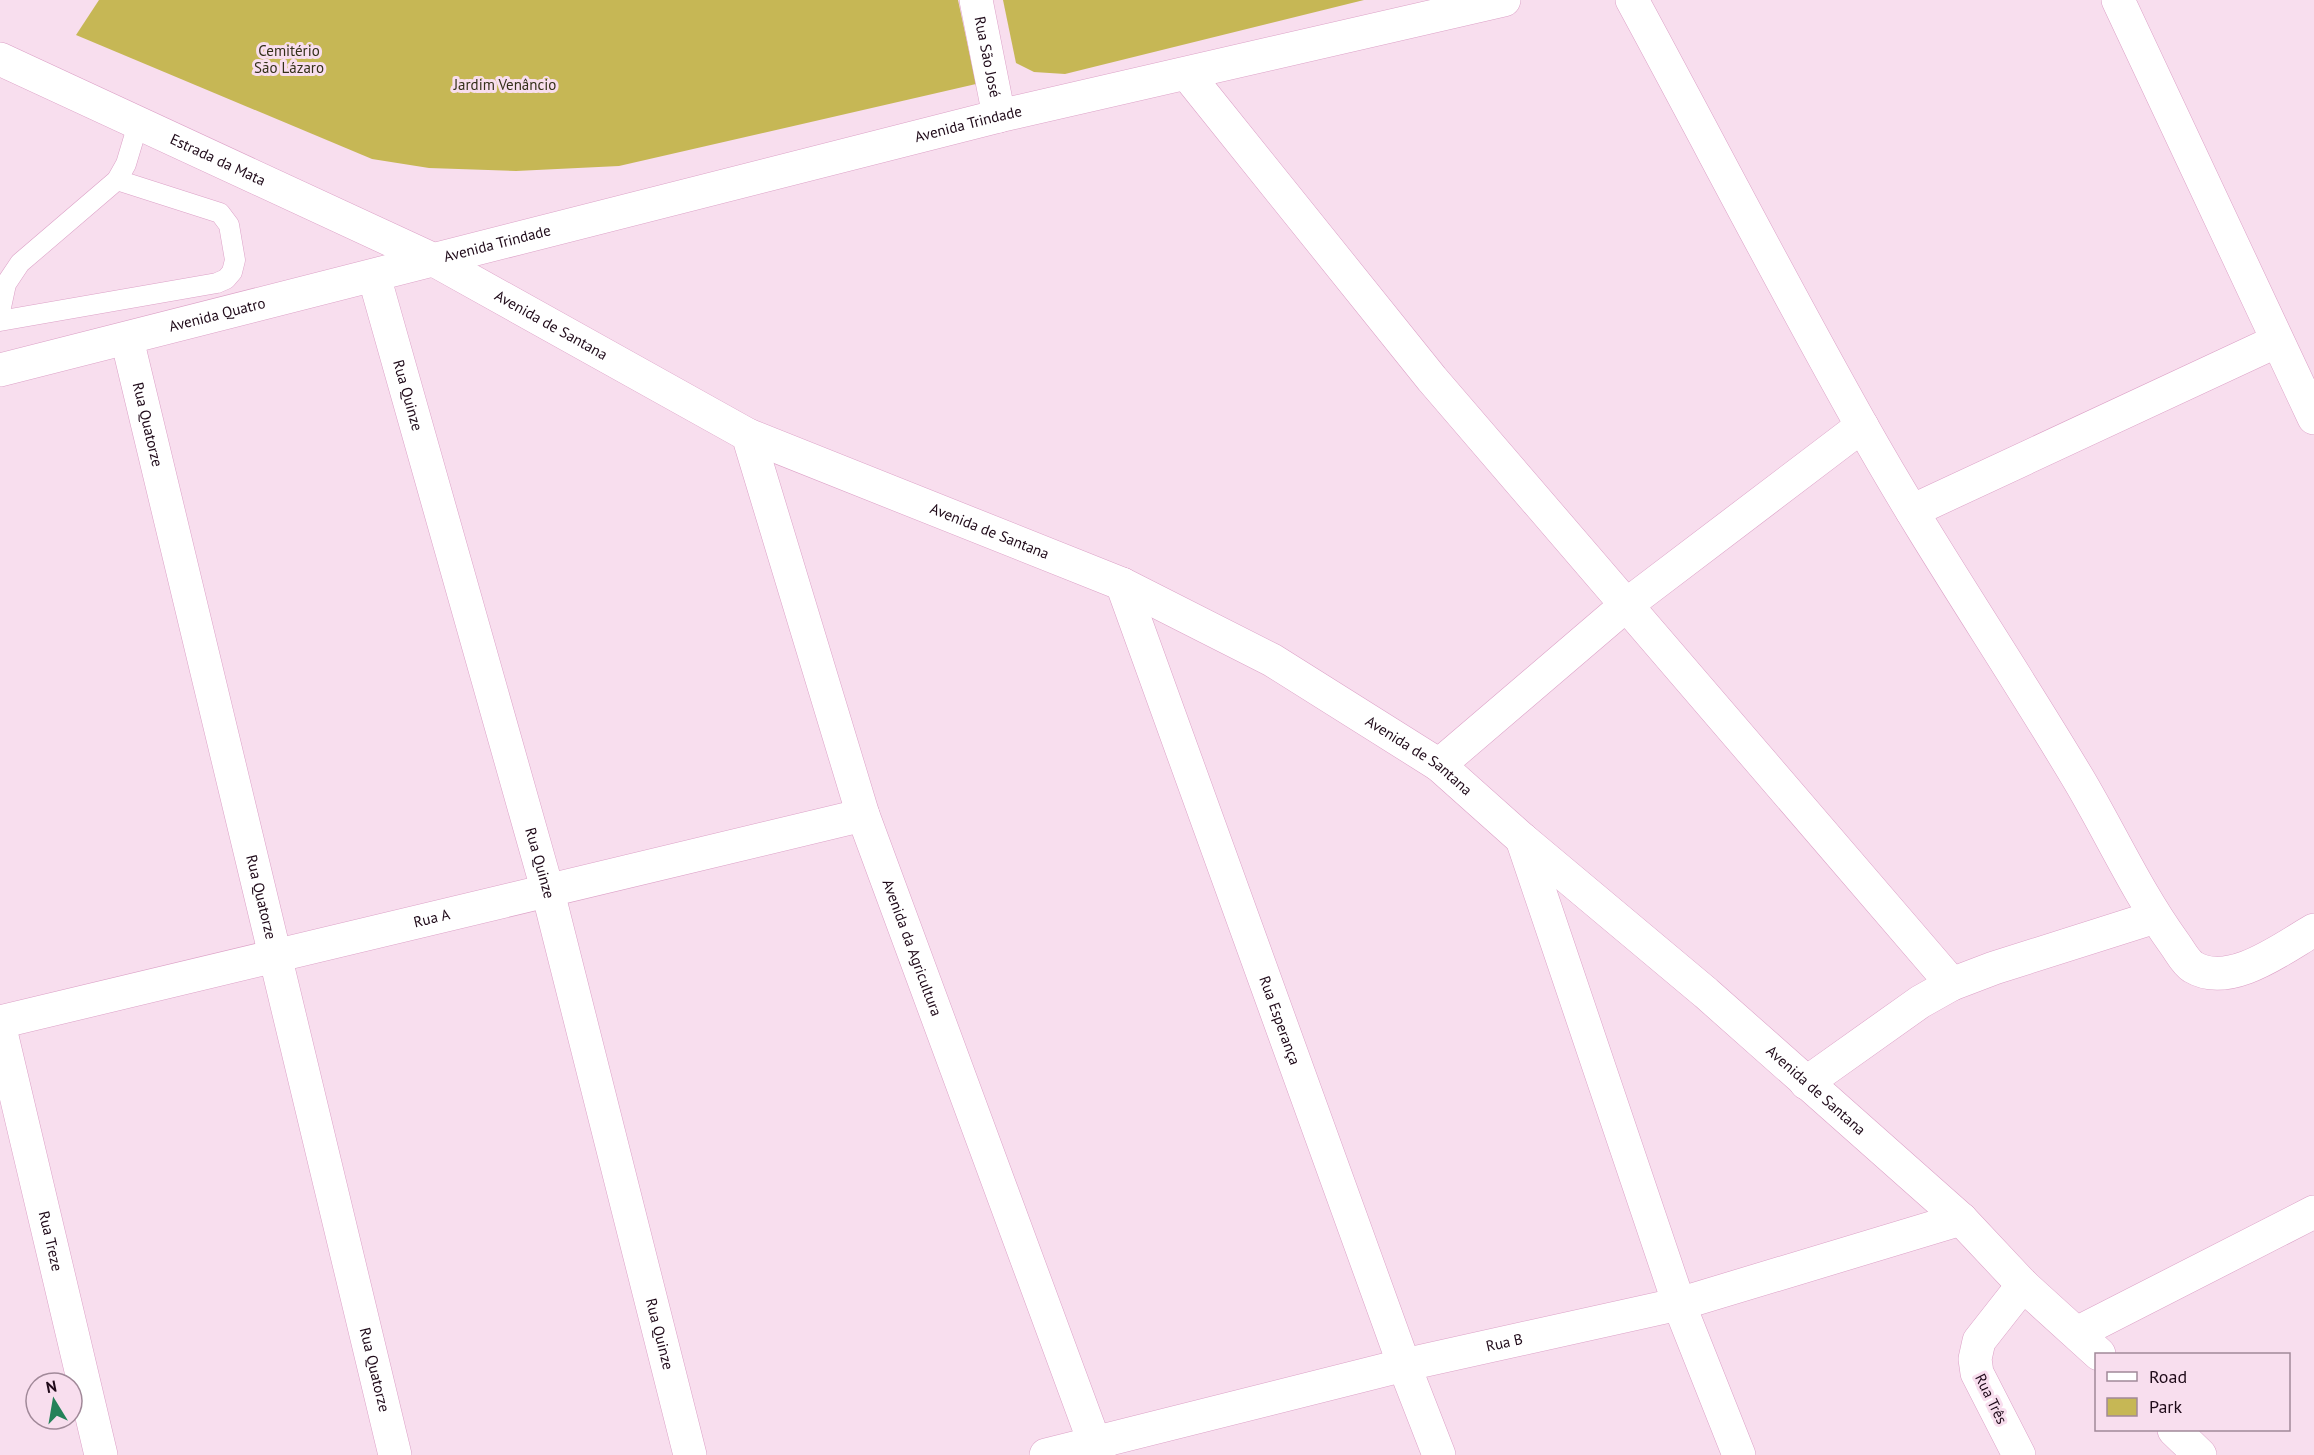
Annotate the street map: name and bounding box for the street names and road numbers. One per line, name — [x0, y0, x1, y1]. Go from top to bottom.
street label: Rua São José — [970, 15, 1005, 99]
street label: Avenida Trindade — [913, 101, 1023, 146]
street label: Estrada da Mata — [167, 129, 269, 190]
street label: Avenida Trindade — [442, 220, 553, 266]
street label: Avenida de Santana — [491, 286, 611, 364]
street label: Avenida Quatro — [167, 293, 267, 336]
street label: Rua Quinze — [389, 357, 427, 433]
street label: Rua Quatorze — [129, 380, 167, 469]
street label: Avenida de Santana — [928, 499, 1052, 563]
street label: Avenida de Santana — [1362, 711, 1476, 799]
street label: Rua Quinze — [521, 825, 559, 900]
street label: Rua Quatorze — [242, 853, 281, 941]
street label: Avenida da Agricultura — [878, 876, 946, 1019]
street label: Rua A — [412, 904, 452, 931]
street label: Rua Esperança — [1255, 973, 1305, 1067]
street label: Avenida de Santana — [1763, 1041, 1870, 1139]
street label: Rua Treze — [35, 1209, 67, 1273]
street label: Rua Quinze — [642, 1296, 678, 1372]
street label: Rua Quatorze — [356, 1325, 394, 1414]
street label: Rua B — [1484, 1329, 1524, 1356]
street label: Rua Três — [1971, 1371, 2012, 1427]

